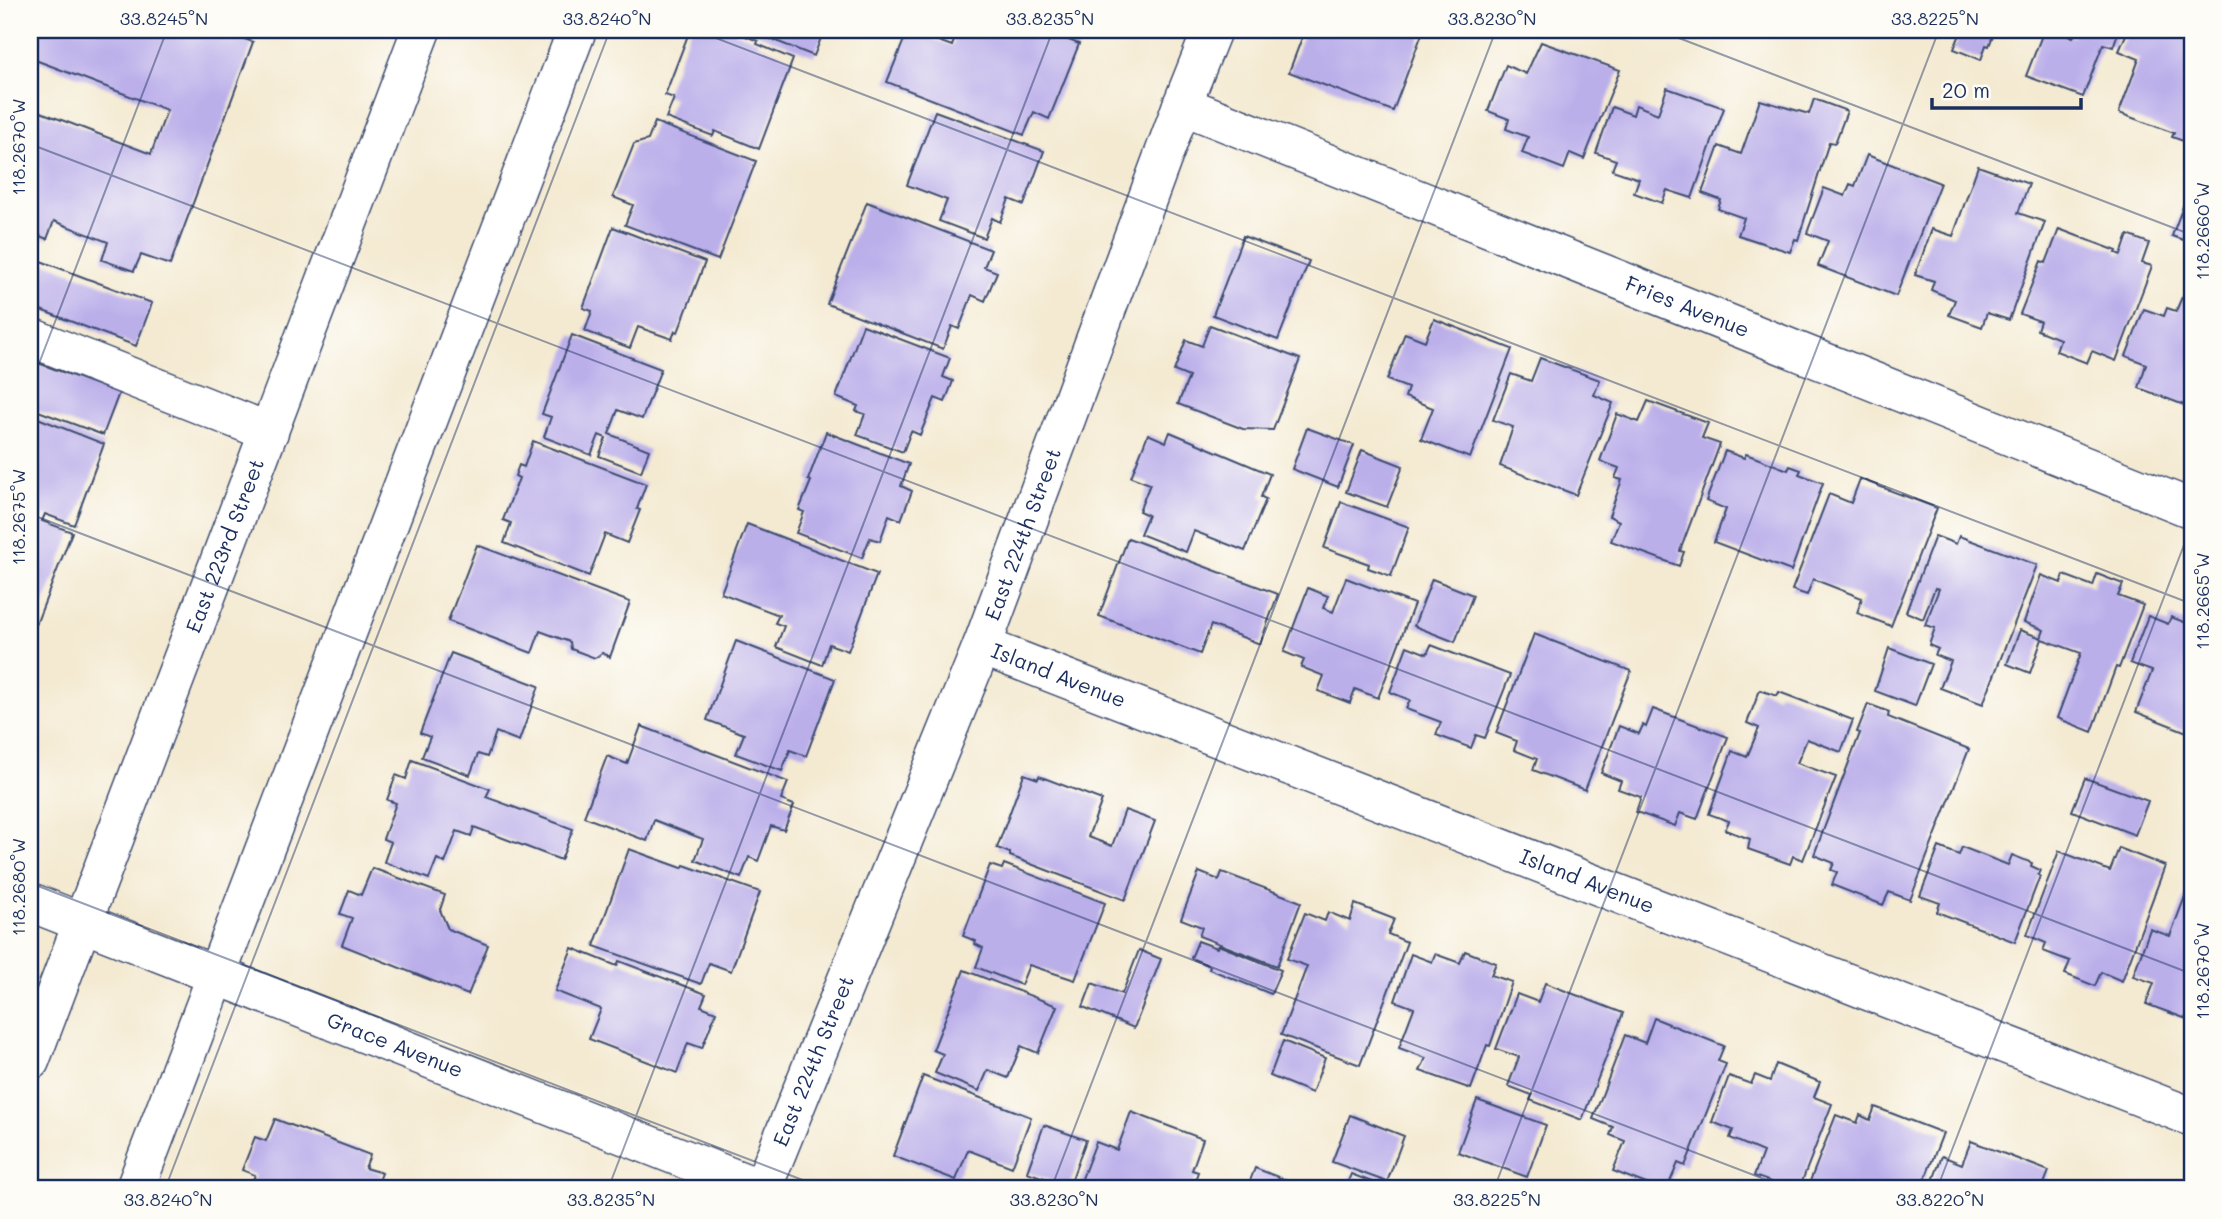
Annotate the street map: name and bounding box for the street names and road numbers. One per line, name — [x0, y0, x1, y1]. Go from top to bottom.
street label: Fries Avenue — [1622, 269, 1754, 343]
street label: East 224th Street — [978, 444, 1066, 624]
street label: East 223rd Street — [179, 454, 269, 636]
street label: Island Avenue — [988, 636, 1130, 713]
street label: Island Avenue — [1516, 842, 1658, 918]
street label: East 224th Street — [766, 971, 859, 1150]
street label: Grace Avenue — [323, 1005, 467, 1083]

